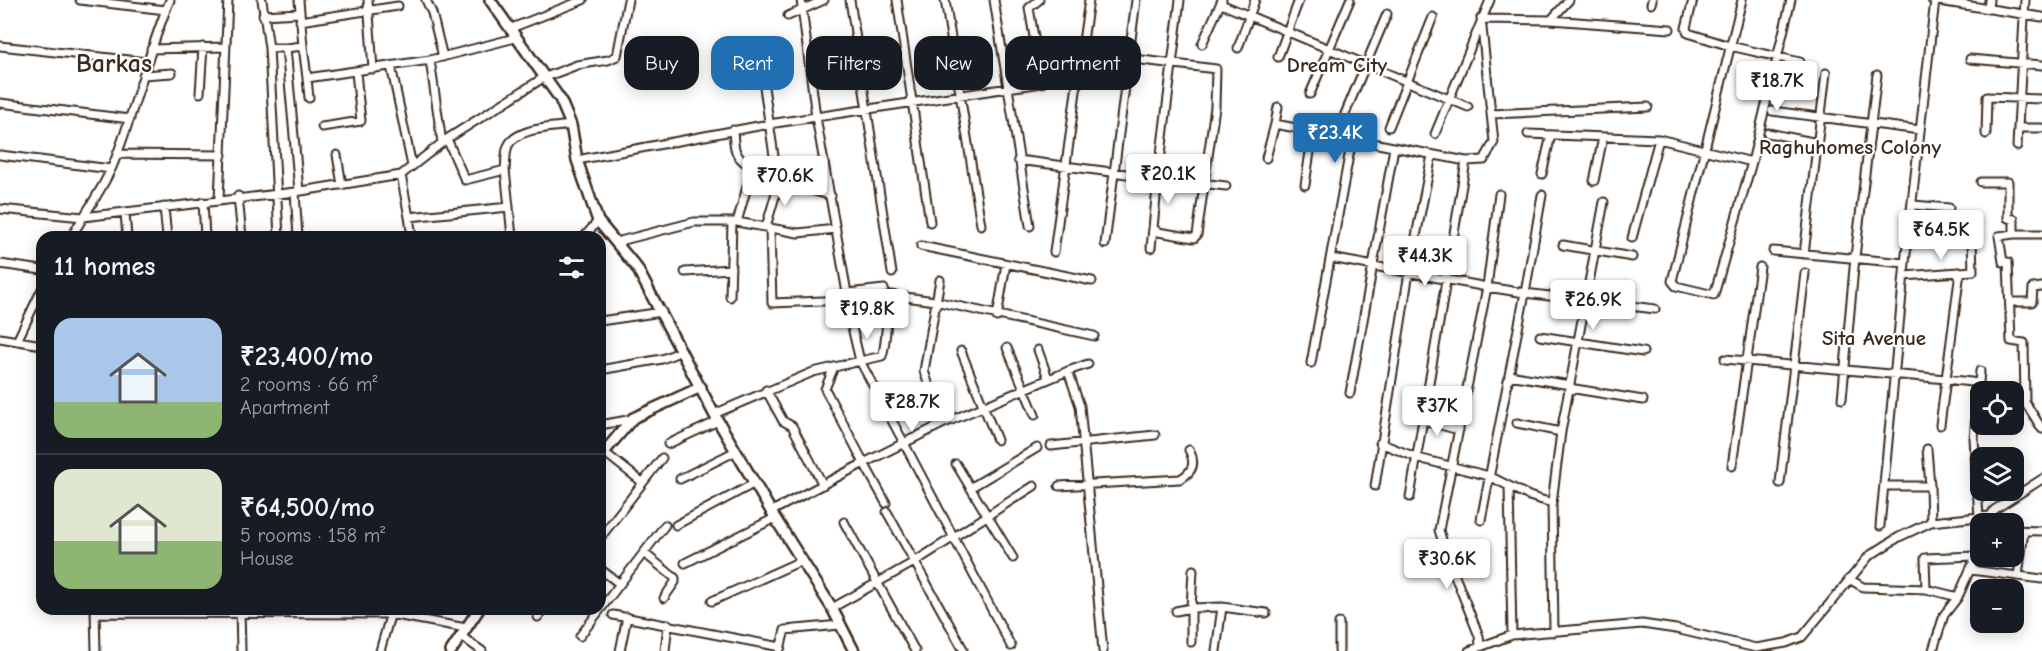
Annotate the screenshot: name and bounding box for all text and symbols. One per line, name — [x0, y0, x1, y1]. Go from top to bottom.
chip: Buy — [624, 36, 699, 90]
chip: Rent — [711, 36, 794, 90]
chip: Filters — [806, 36, 902, 90]
chip: New — [914, 36, 993, 90]
chip: Apartment — [1005, 36, 1141, 90]
district label: Barkas — [76, 49, 152, 79]
district label: Dream City — [1287, 53, 1388, 77]
pin: ₹18.7K — [1728, 61, 1826, 112]
text: ₹18.7K — [1750, 69, 1804, 92]
pin: ₹23.4K — [1286, 113, 1384, 164]
text: ₹23.4K — [1307, 121, 1363, 144]
district label: Raghuhomes Colony — [1759, 135, 1941, 159]
pin: ₹20.1K — [1119, 154, 1217, 205]
pin: ₹70.6K — [736, 156, 834, 207]
text: ₹20.1K — [1140, 162, 1196, 185]
text: ₹70.6K — [756, 164, 814, 187]
pin: ₹64.5K — [1892, 210, 1990, 261]
text: ₹64.5K — [1913, 218, 1969, 241]
pin: ₹44.3K — [1376, 236, 1474, 287]
text: ₹44.3K — [1398, 244, 1452, 267]
icon: filters — [555, 251, 588, 284]
text: 11 homes — [54, 252, 155, 282]
pin: ₹26.9K — [1544, 280, 1642, 331]
text: ₹26.9K — [1564, 288, 1622, 311]
pin: ₹19.8K — [818, 289, 916, 340]
text: ₹19.8K — [840, 297, 894, 320]
district label: Sita Avenue — [1822, 326, 1926, 350]
icon: home — [102, 342, 174, 414]
text: ₹23,400/mo — [240, 342, 373, 372]
text: 2 rooms · 66 m² — [240, 373, 378, 396]
map controls — [1970, 381, 2024, 633]
button: locate — [1970, 381, 2024, 435]
pin: ₹28.7K — [863, 382, 961, 433]
pin: ₹37K — [1401, 386, 1473, 437]
text: ₹28.7K — [884, 390, 940, 413]
text: ₹37K — [1416, 394, 1458, 417]
text: Apartment — [240, 396, 330, 419]
button: layers — [1970, 447, 2024, 501]
icon: home — [102, 493, 174, 565]
text: ₹64,500/mo — [240, 493, 375, 523]
button: + — [1970, 513, 2024, 567]
text: 5 rooms · 158 m² — [240, 524, 385, 547]
pin: ₹30.6K — [1398, 539, 1496, 590]
text: House — [240, 547, 294, 570]
text: ₹30.6K — [1418, 547, 1476, 570]
button: − — [1970, 579, 2024, 633]

